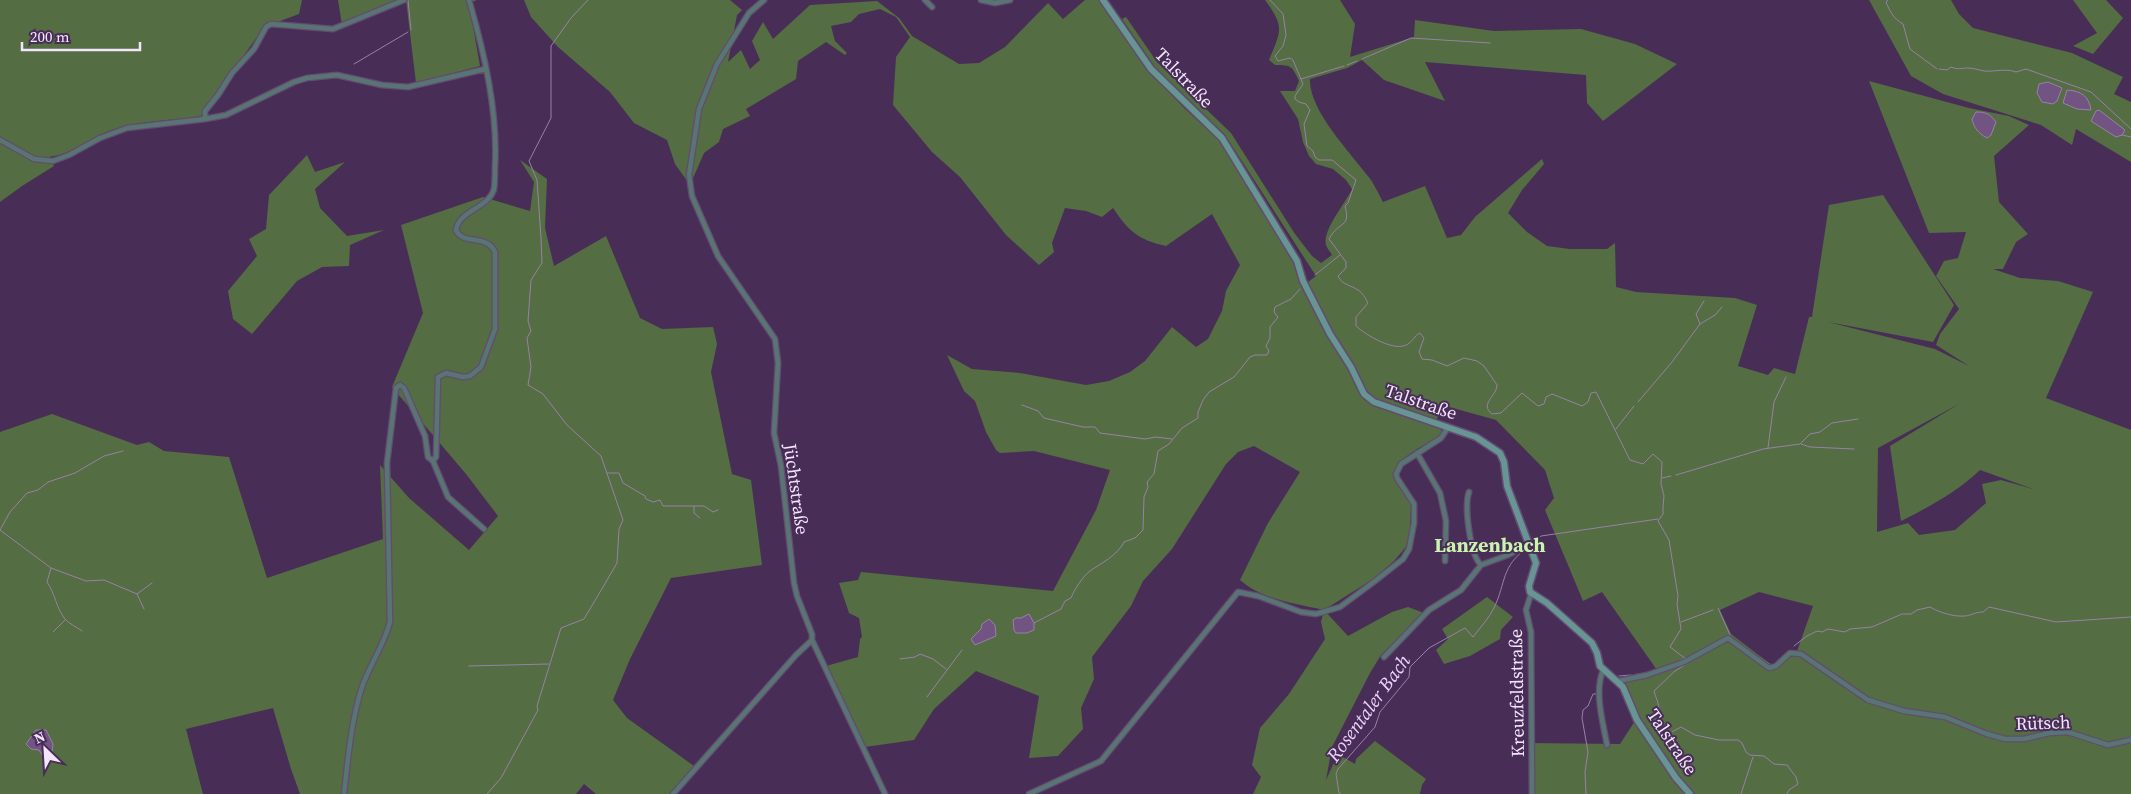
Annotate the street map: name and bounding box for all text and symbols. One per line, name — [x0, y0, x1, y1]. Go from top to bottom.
scale bar — [22, 20, 140, 52]
text: 200 m — [30, 26, 70, 47]
street label: Talstraße — [1149, 42, 1219, 113]
street label: Talstraße — [1382, 378, 1461, 426]
street label: Jüchtstraße — [778, 441, 815, 536]
district label: Lanzenbach — [1434, 531, 1546, 559]
street label: Kreuzfeldstraße — [1503, 629, 1530, 757]
water label: Rosentaler Bach — [1319, 648, 1416, 768]
street label: Talstraße — [1641, 704, 1704, 780]
street label: Rütsch — [2015, 709, 2071, 736]
north arrow — [20, 724, 70, 774]
text: N — [31, 726, 48, 748]

